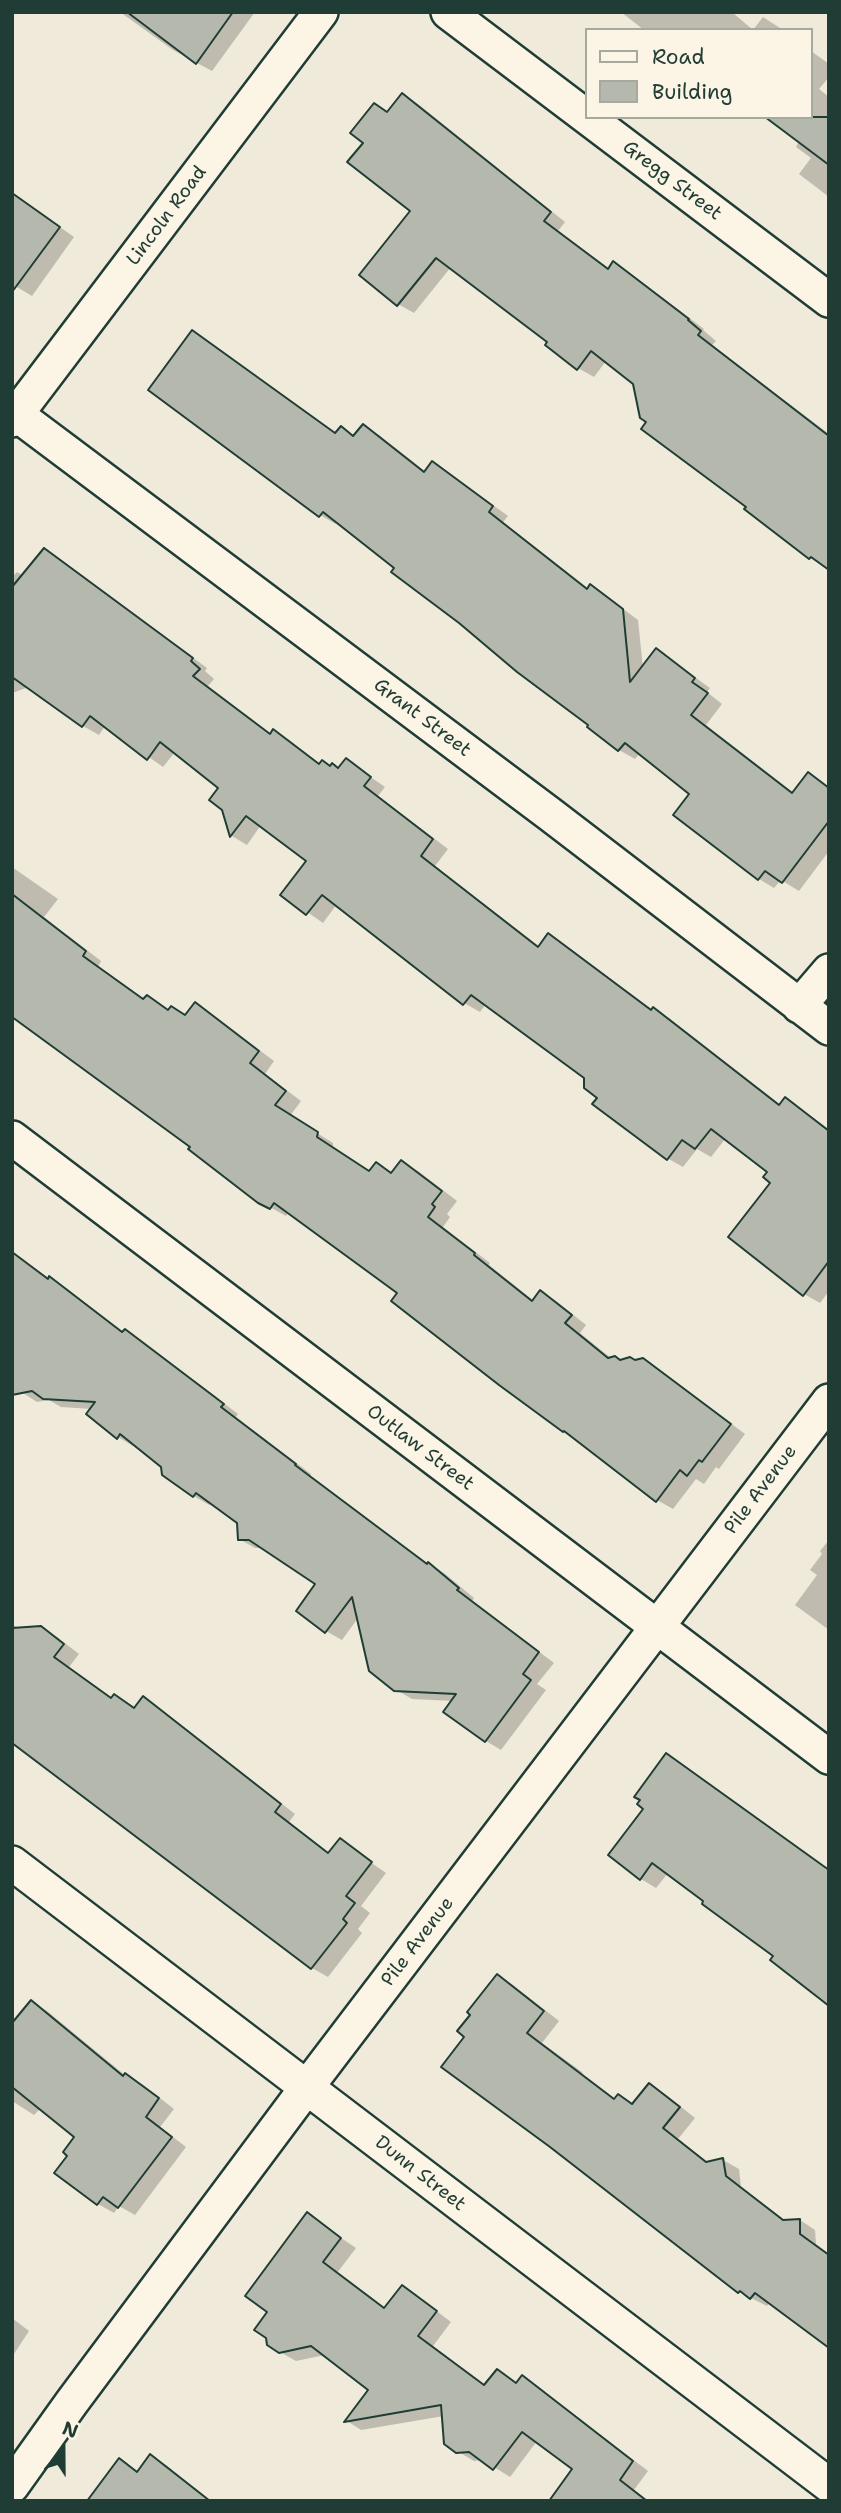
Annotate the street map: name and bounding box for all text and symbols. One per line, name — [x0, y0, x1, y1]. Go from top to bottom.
legend — [586, 28, 813, 119]
text: Road — [652, 43, 705, 71]
text: Building — [652, 78, 732, 106]
street label: Gregg Street — [618, 136, 726, 226]
street label: Lincoln Road — [122, 162, 212, 270]
street label: Grant Street — [369, 674, 475, 762]
street label: Outlaw Street — [362, 1400, 478, 1496]
street label: Pile Avenue — [720, 1441, 802, 1539]
street label: Pile Avenue — [377, 1893, 459, 1991]
street label: Dunn Street — [370, 2131, 470, 2217]
north arrow — [28, 2415, 98, 2485]
text: N — [59, 2415, 82, 2444]

